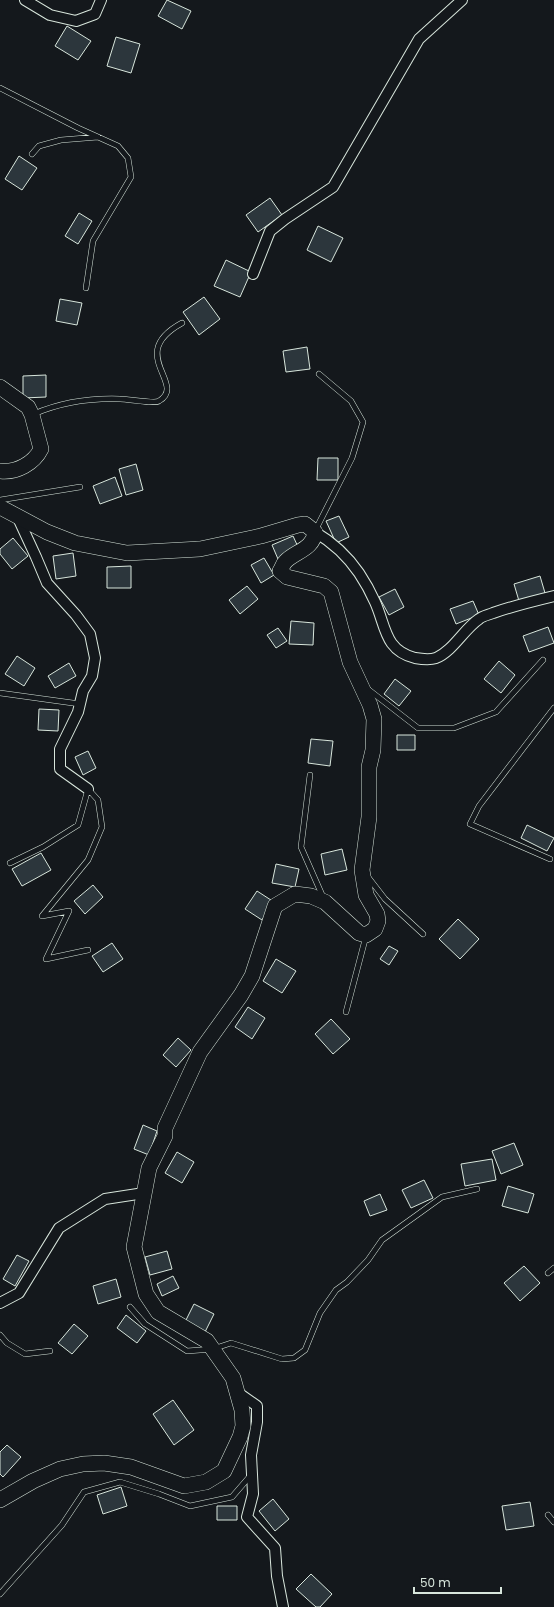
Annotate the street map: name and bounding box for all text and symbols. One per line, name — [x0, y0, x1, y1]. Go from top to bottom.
scale bar — [414, 1569, 501, 1595]
text: 50 m — [420, 1574, 451, 1591]

